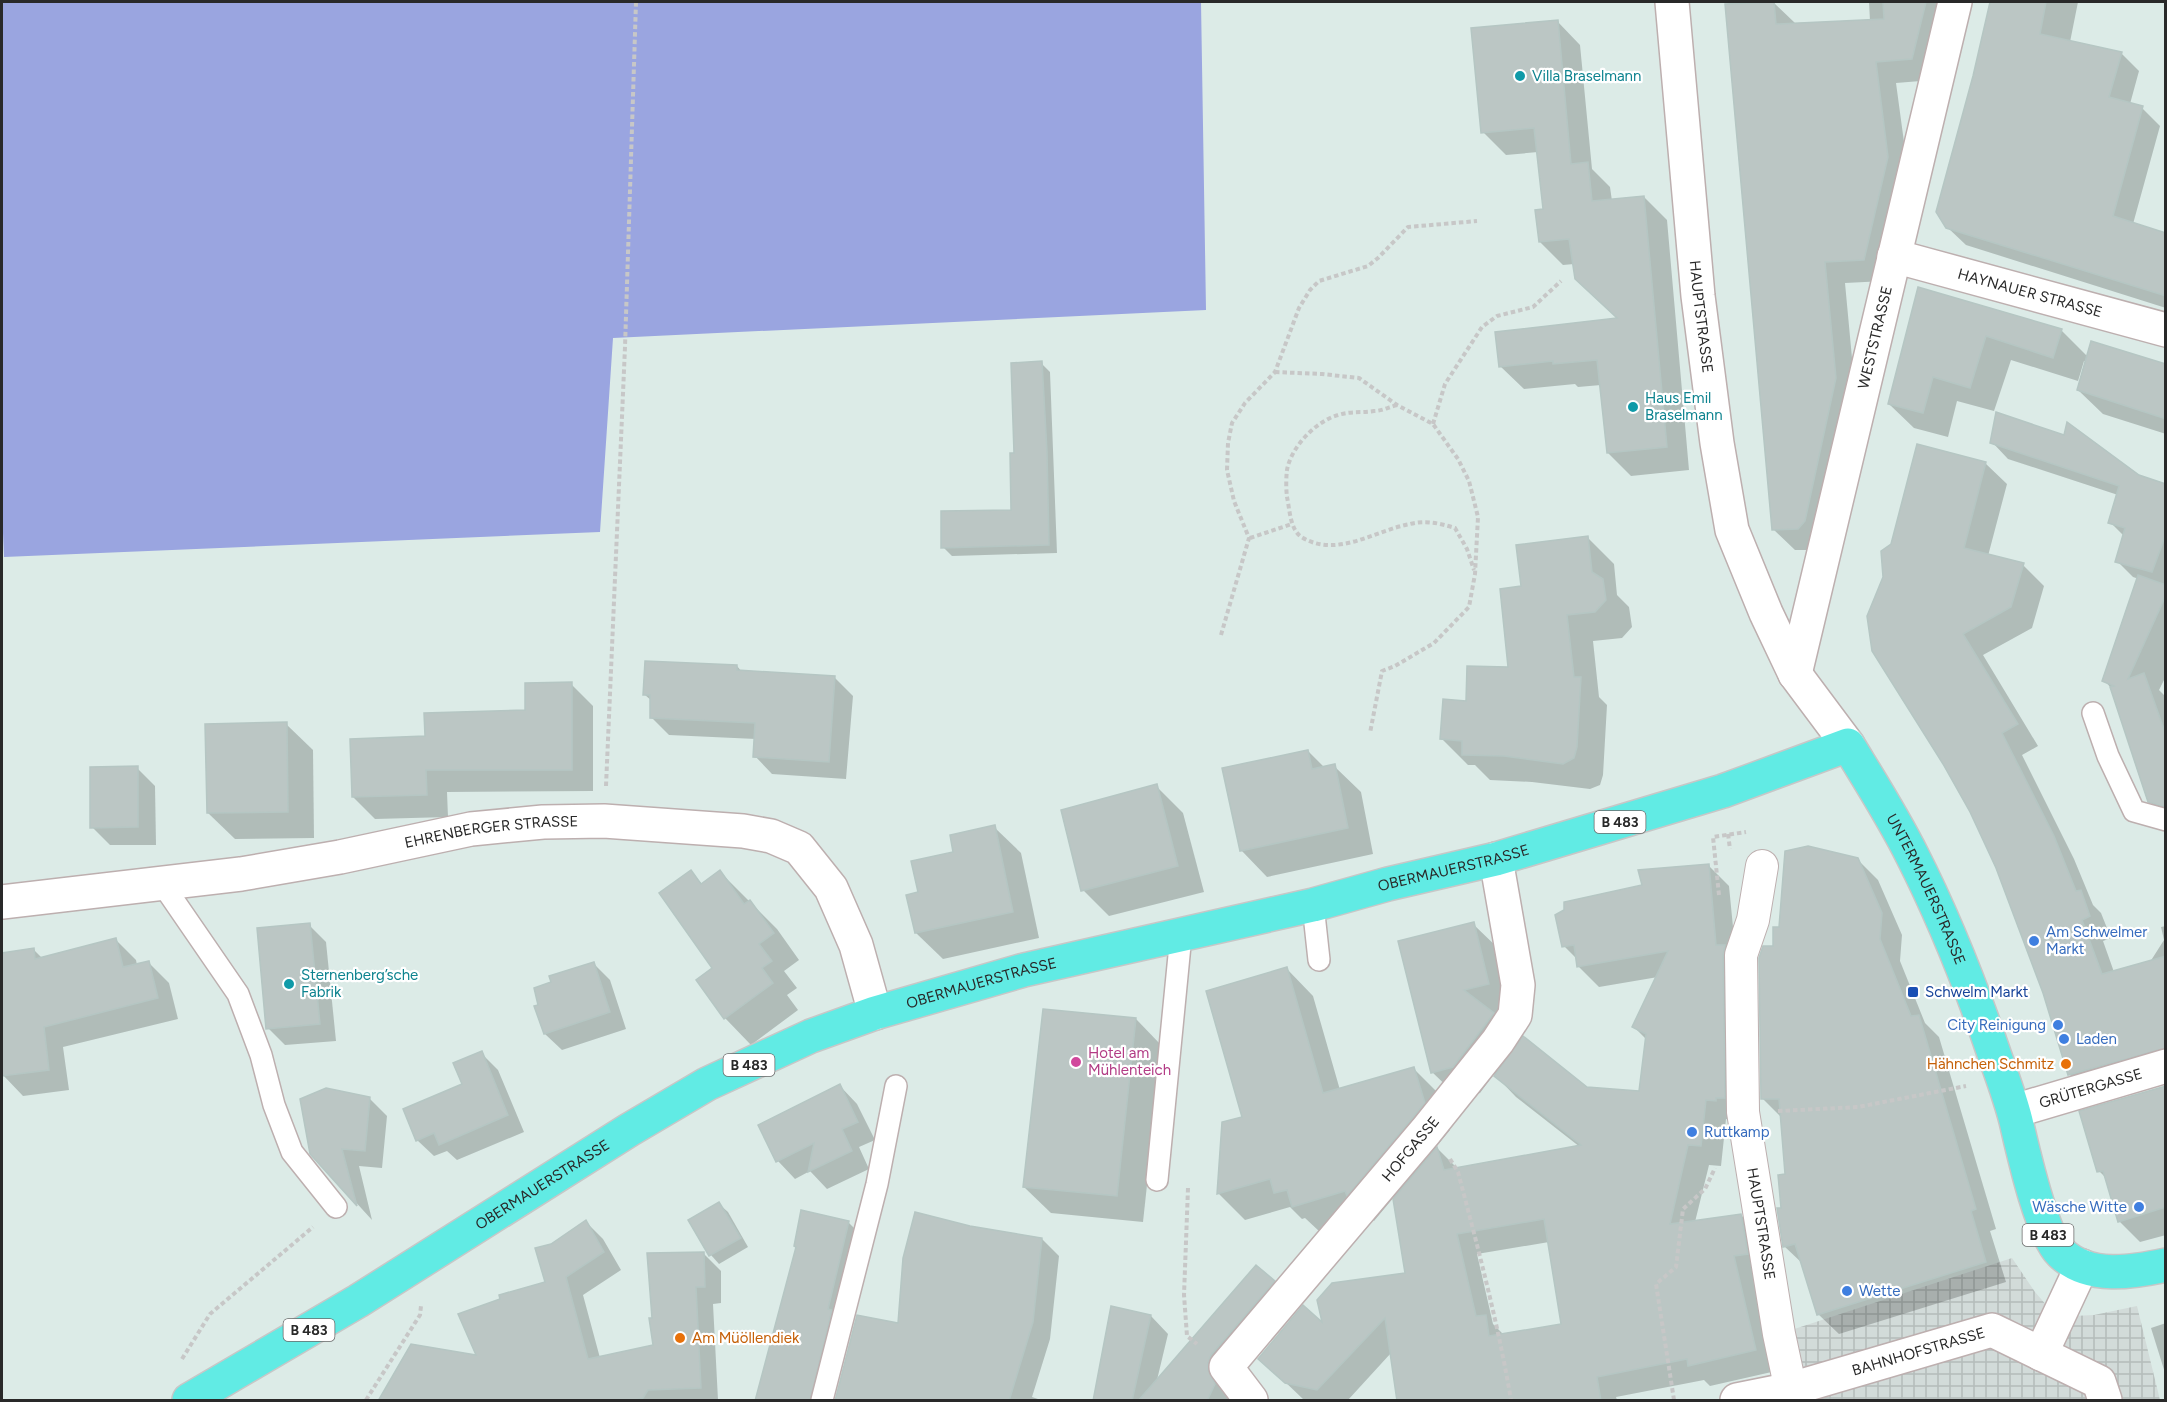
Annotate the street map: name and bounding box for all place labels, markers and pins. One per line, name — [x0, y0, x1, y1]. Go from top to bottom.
place label: Villa Braselmann — [1532, 67, 1641, 85]
marker: Villa Braselmann — [1513, 69, 1527, 83]
place label: Haus Emil Braselmann — [1645, 389, 1723, 424]
marker: Haus Emil Braselmann — [1626, 400, 1640, 414]
place label: Am Schwelmer Markt — [2046, 923, 2147, 958]
marker: Am Schwelmer Markt — [2027, 934, 2041, 948]
place label: Sternenberg’sche Fabrik — [301, 966, 418, 1001]
marker: Sternenberg’sche Fabrik — [282, 977, 296, 991]
place label: Schwelm Markt — [1925, 983, 2029, 1001]
marker: Schwelm Markt — [1906, 985, 1920, 999]
place label: City Reinigung — [1947, 1016, 2046, 1034]
marker: City Reinigung — [2051, 1018, 2065, 1032]
place label: Laden — [2076, 1030, 2117, 1048]
marker: Laden — [2057, 1032, 2071, 1046]
place label: Hotel am Mühlenteich — [1088, 1044, 1171, 1079]
marker: Hotel am Mühlenteich — [1069, 1055, 1083, 1069]
place label: Hähnchen Schmitz — [1927, 1055, 2054, 1073]
marker: Hähnchen Schmitz — [2059, 1057, 2073, 1071]
place label: Ruttkamp — [1704, 1123, 1770, 1141]
marker: Ruttkamp — [1685, 1125, 1699, 1139]
place label: Wäsche Witte — [2032, 1198, 2127, 1216]
marker: Wäsche Witte — [2132, 1200, 2146, 1214]
place label: Wette — [1859, 1282, 1900, 1300]
marker: Wette — [1840, 1284, 1854, 1298]
place label: Am Müöllendiek — [692, 1329, 800, 1347]
marker: Am Müöllendiek — [673, 1331, 687, 1345]

